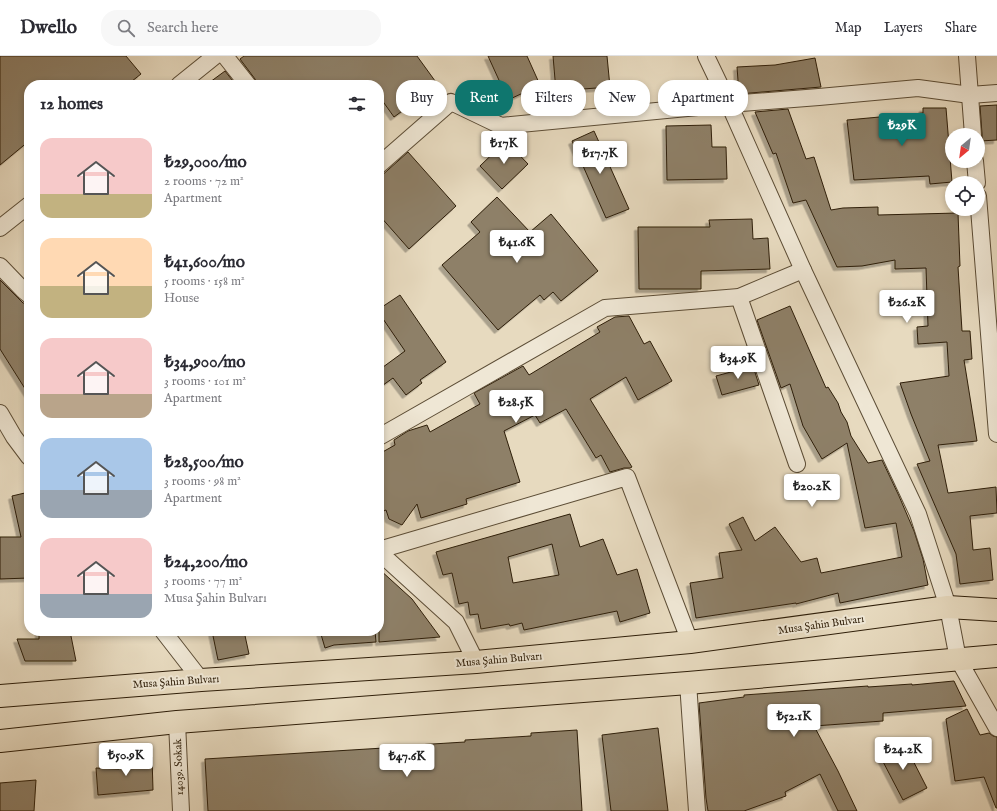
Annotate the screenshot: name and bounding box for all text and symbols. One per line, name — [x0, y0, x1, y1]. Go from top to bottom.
search box — [101, 10, 381, 46]
text: Dwello — [20, 16, 77, 40]
icon: search — [115, 17, 137, 39]
text: Search here — [147, 18, 218, 37]
text: Map — [835, 19, 862, 37]
text: Layers — [884, 19, 923, 37]
text: Share — [945, 19, 977, 37]
chip: Buy — [396, 80, 447, 116]
chip: Rent — [455, 80, 513, 116]
chip: Filters — [521, 80, 586, 116]
chip: New — [594, 80, 650, 116]
chip: Apartment — [658, 80, 748, 116]
icon: filters — [346, 93, 368, 115]
text: 12 homes — [40, 94, 103, 115]
pin: ₺29K — [878, 113, 926, 147]
text: ₺29K — [888, 117, 916, 134]
north arrow — [945, 128, 985, 168]
map controls — [945, 128, 985, 216]
pin: ₺17K — [480, 131, 528, 165]
text: ₺17K — [490, 135, 518, 152]
pin: ₺17.7K — [567, 141, 633, 175]
text: ₺17.7K — [582, 145, 618, 162]
text: ₺29,000/mo — [164, 152, 247, 173]
icon: home — [72, 154, 120, 202]
text: 2 rooms · 72 m² — [164, 173, 244, 190]
button: locate — [945, 176, 985, 216]
text: Apartment — [164, 190, 222, 207]
pin: ₺41.6K — [484, 230, 550, 264]
text: ₺41.6K — [499, 234, 535, 251]
text: ₺41,600/mo — [164, 252, 245, 273]
icon: home — [72, 254, 120, 302]
text: 5 rooms · 158 m² — [164, 273, 245, 290]
text: House — [164, 290, 199, 307]
pin: ₺26.2K — [874, 290, 940, 324]
text: ₺26.2K — [888, 294, 926, 311]
pin: ₺34.9K — [705, 346, 771, 380]
text: ₺34.9K — [720, 350, 756, 367]
text: ₺34,900/mo — [164, 352, 246, 373]
icon: home — [72, 354, 120, 402]
text: 3 rooms · 101 m² — [164, 373, 246, 390]
text: Apartment — [164, 390, 222, 407]
pin: ₺28.5K — [483, 390, 549, 424]
text: ₺28.5K — [498, 394, 534, 411]
text: ₺28,500/mo — [164, 452, 244, 473]
icon: home — [72, 454, 120, 502]
text: 3 rooms · 98 m² — [164, 473, 241, 490]
pin: ₺20.2K — [779, 474, 845, 508]
text: ₺20.2K — [793, 478, 831, 495]
text: Apartment — [164, 490, 222, 507]
text: ₺24,200/mo — [164, 552, 248, 573]
icon: home — [72, 554, 120, 602]
text: 3 rooms · 77 m² — [164, 573, 242, 590]
text: Musa Şahin Bulvarı — [164, 590, 267, 607]
street label: Musa Şahin Bulvarı — [777, 612, 865, 638]
street label: Musa Şahin Bulvarı — [455, 649, 543, 671]
street label: Musa Şahin Bulvarı — [132, 672, 220, 692]
pin: ₺52.1K — [761, 704, 827, 738]
text: ₺52.1K — [776, 708, 812, 725]
pin: ₺24.2K — [870, 737, 936, 771]
street label: 14039. Sokak — [171, 738, 187, 796]
text: ₺24.2K — [884, 741, 922, 758]
pin: ₺50.9K — [93, 743, 159, 777]
pin: ₺47.6K — [374, 744, 440, 778]
text: ₺50.9K — [108, 747, 144, 764]
text: ₺47.6K — [388, 748, 426, 765]

